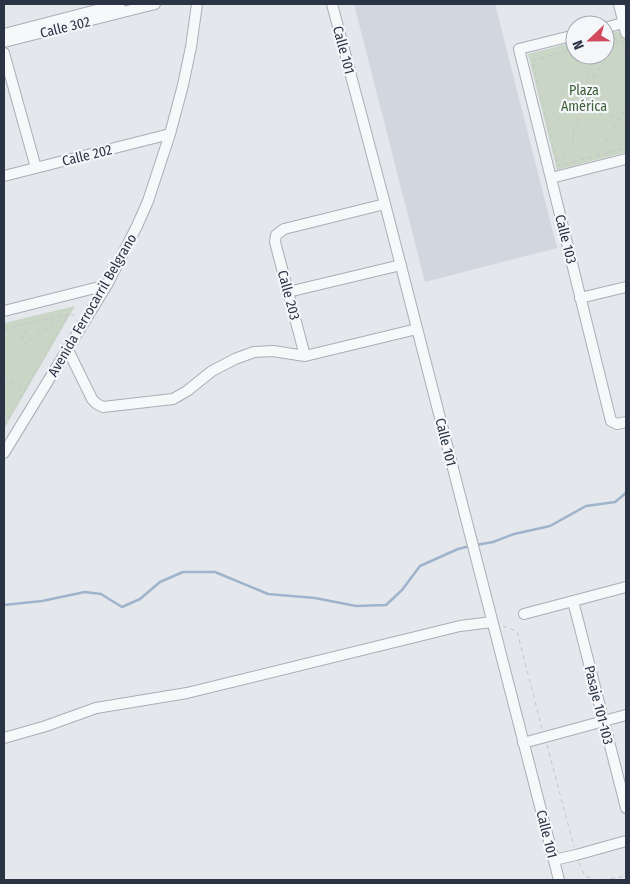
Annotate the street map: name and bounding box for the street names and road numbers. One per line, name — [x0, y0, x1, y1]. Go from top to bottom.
street label: Calle 302 — [38, 13, 92, 42]
street label: Calle 101 — [329, 24, 358, 76]
street label: Calle 202 — [60, 141, 114, 170]
street label: Calle 103 — [551, 213, 580, 266]
street label: Avenida Ferrocarril Belgrano — [45, 231, 140, 380]
street label: Calle 203 — [274, 268, 303, 322]
street label: Calle 101 — [431, 416, 460, 468]
street label: Pasaje 101-103 — [581, 664, 617, 746]
street label: Calle 101 — [532, 808, 561, 860]

